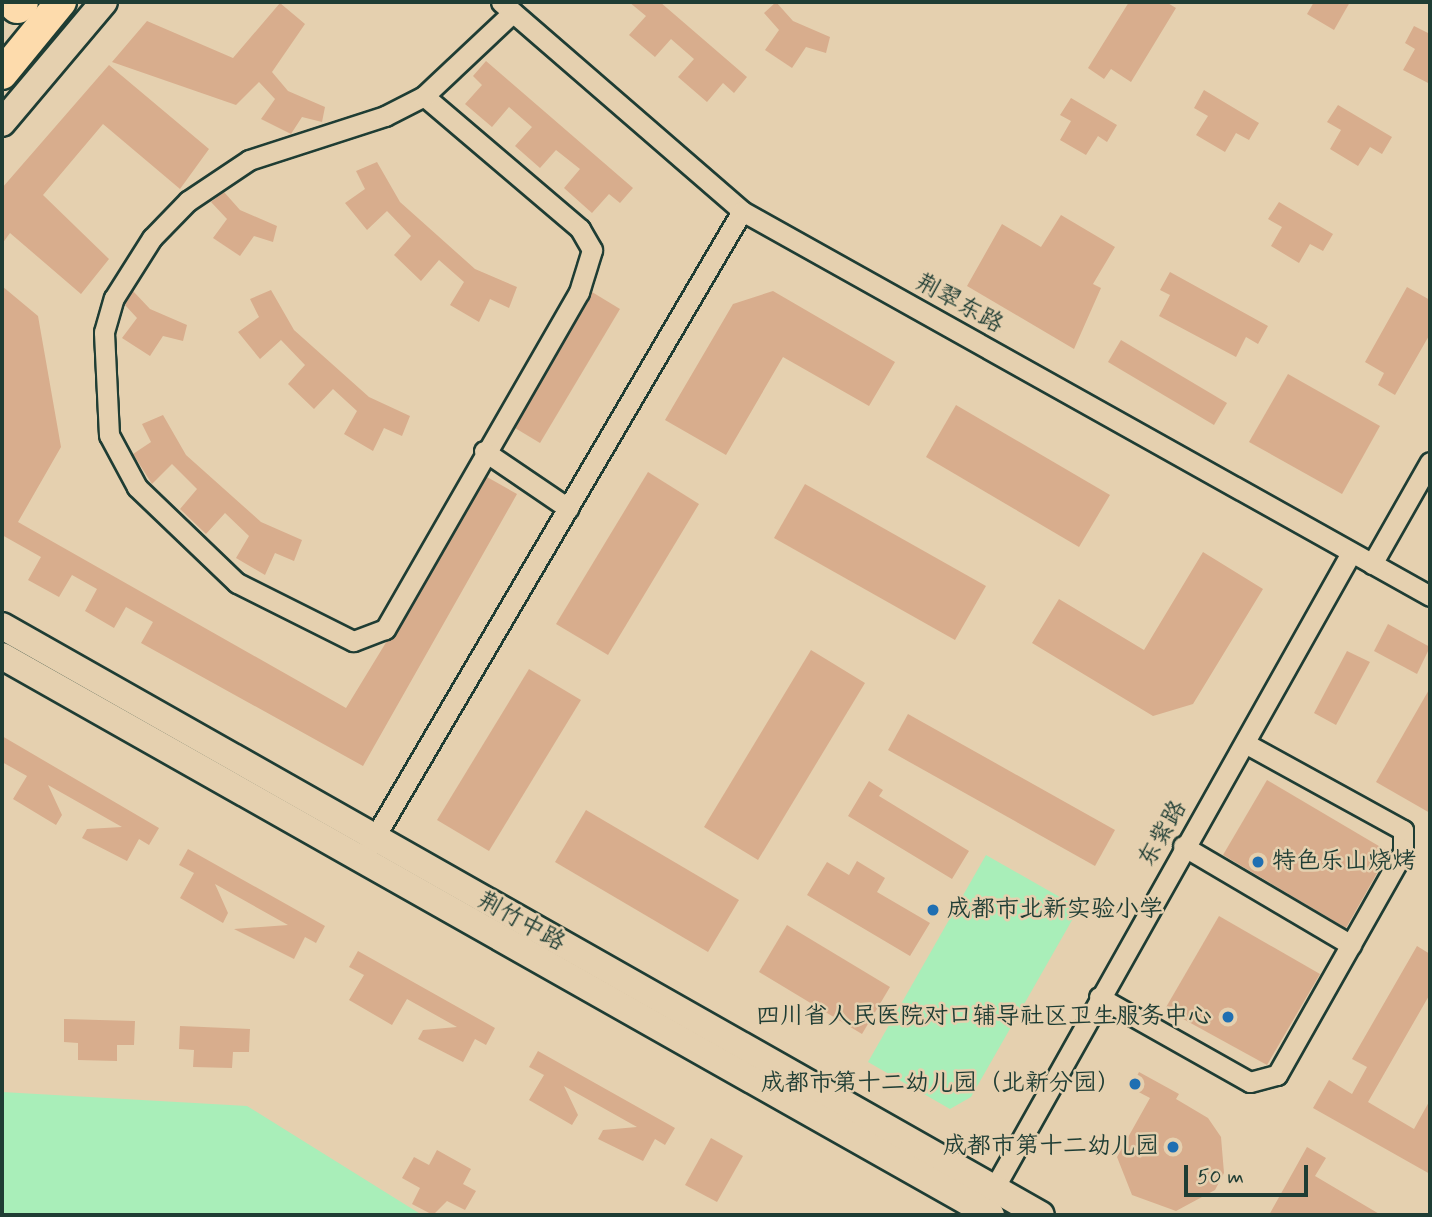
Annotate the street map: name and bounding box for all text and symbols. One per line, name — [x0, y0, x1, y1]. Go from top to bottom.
street label: 荆翠东路 — [910, 268, 1008, 340]
street label: 东紫路 — [1133, 796, 1193, 872]
place label: 特色乐山烧烤 — [1272, 848, 1416, 876]
marker: 特色乐山烧烤 — [1250, 854, 1266, 870]
street label: 荆竹中路 — [472, 886, 570, 958]
place label: 成都市北新实验小学 — [947, 896, 1163, 924]
marker: 成都市北新实验小学 — [925, 902, 941, 918]
place label: 四川省人民医院对口辅导社区卫生服务中心 — [756, 1003, 1212, 1031]
marker: 四川省人民医院对口辅导社区卫生服务中心 — [1218, 1007, 1238, 1027]
place label: 成都市第十二幼儿园（北新分园） — [761, 1070, 1121, 1098]
marker: 成都市第十二幼儿园（北新分园） — [1127, 1076, 1143, 1092]
place label: 成都市第十二幼儿园 — [943, 1133, 1159, 1161]
marker: 成都市第十二幼儿园 — [1165, 1139, 1181, 1155]
scale bar — [1187, 1150, 1311, 1194]
text: 50 m — [1197, 1163, 1244, 1191]

